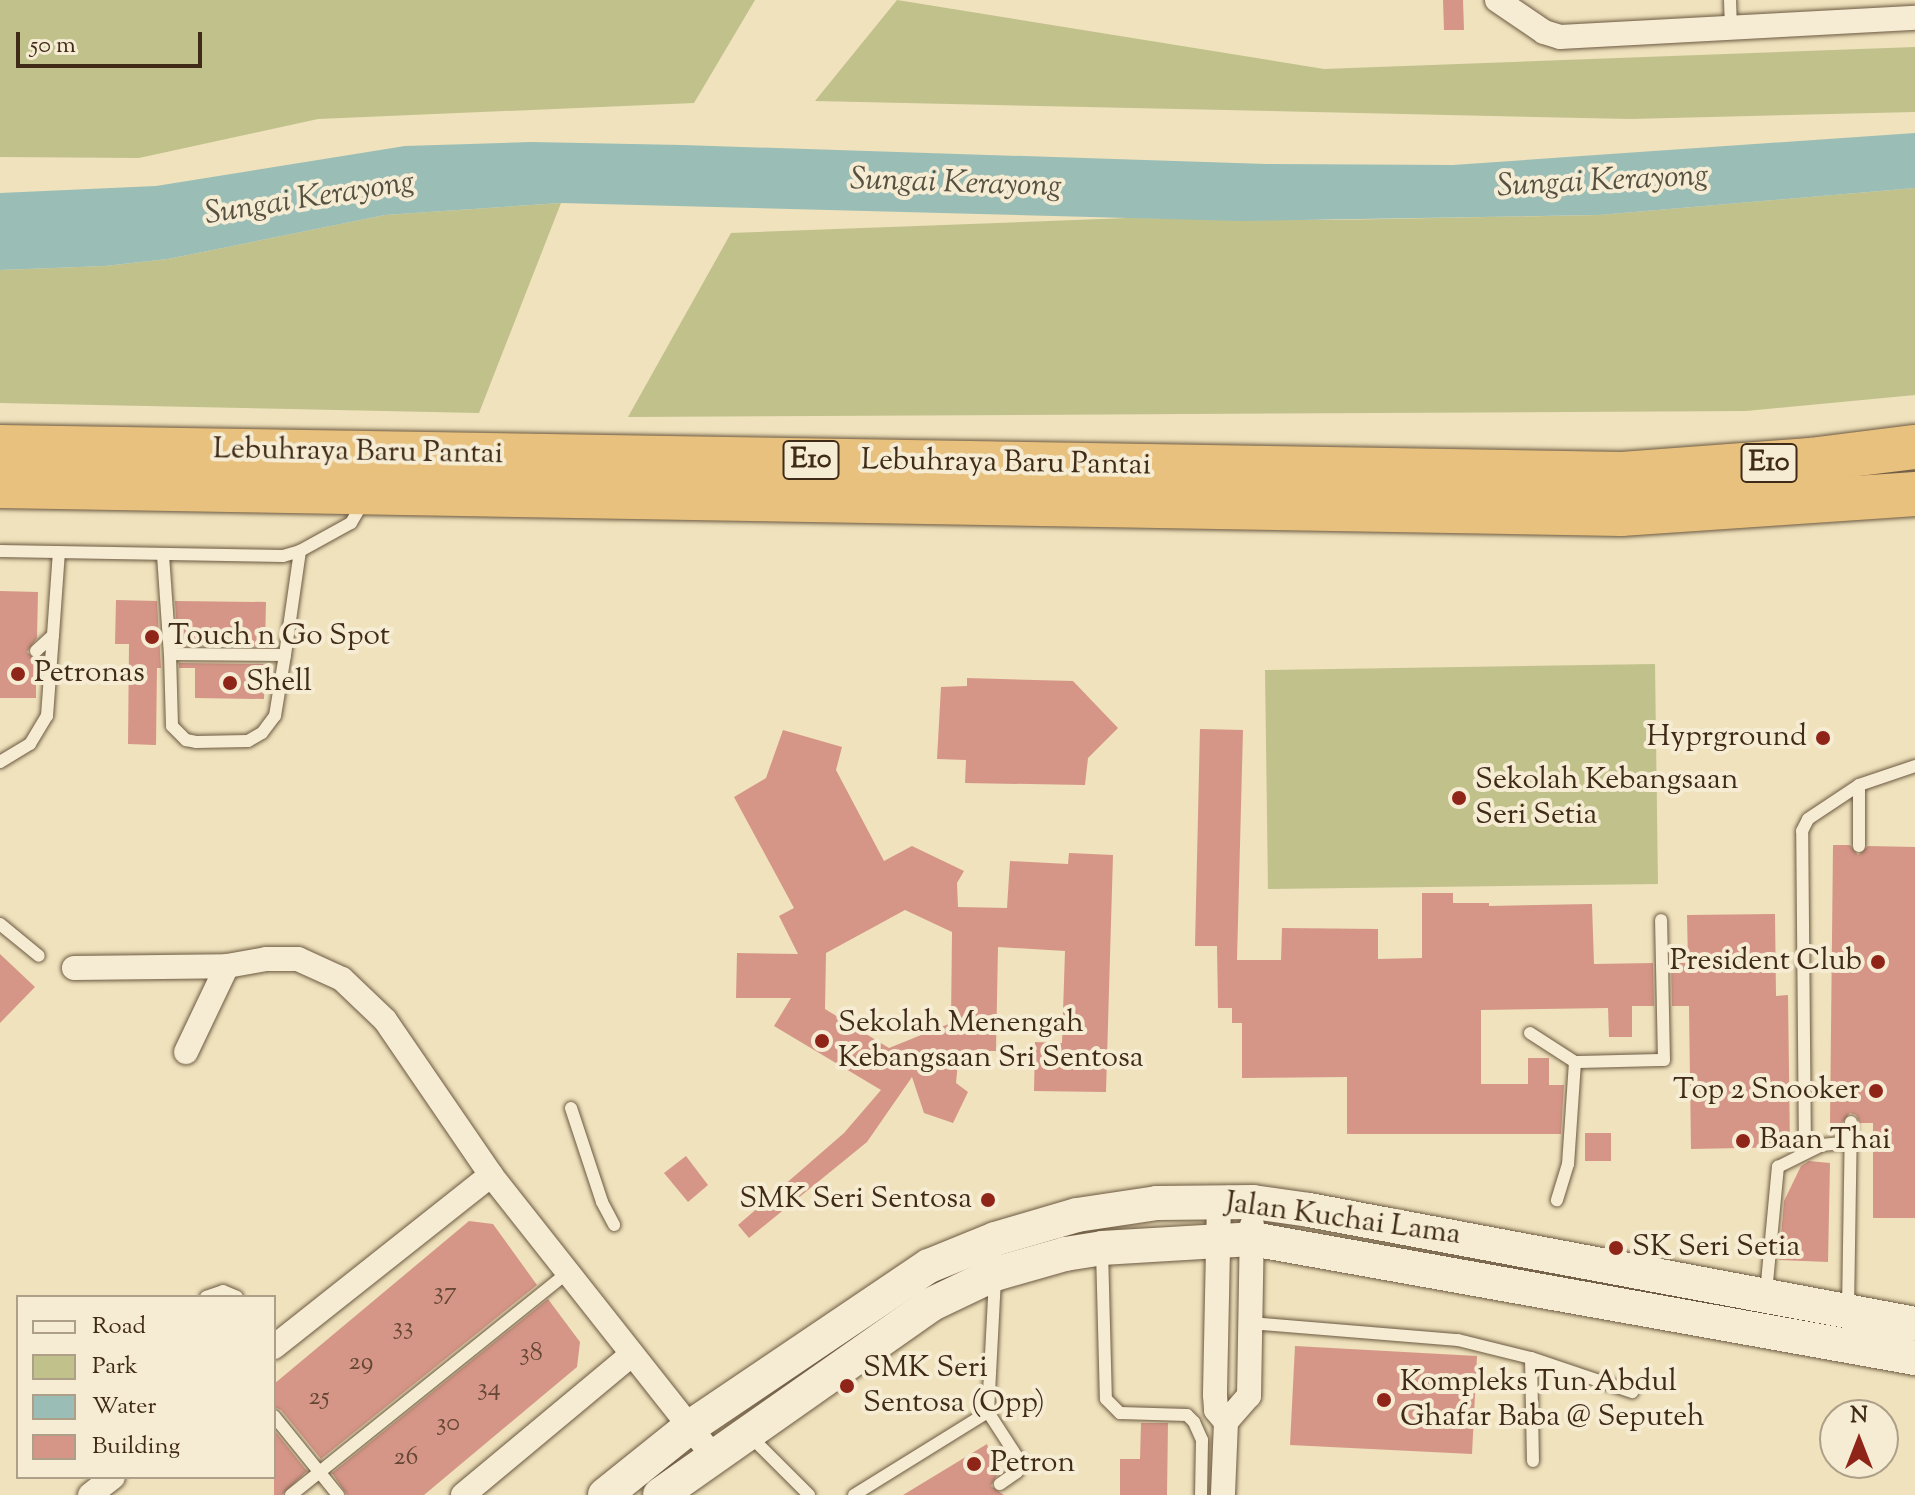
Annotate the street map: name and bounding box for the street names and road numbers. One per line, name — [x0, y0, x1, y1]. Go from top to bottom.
street label: Lebuhraya Baru Pantai — [213, 432, 503, 474]
road number: E10 — [781, 436, 841, 484]
road number: E10 — [1739, 439, 1799, 487]
street label: Lebuhraya Baru Pantai — [861, 443, 1151, 485]
street label: Jalan Kuchai Lama — [1223, 1186, 1463, 1254]

